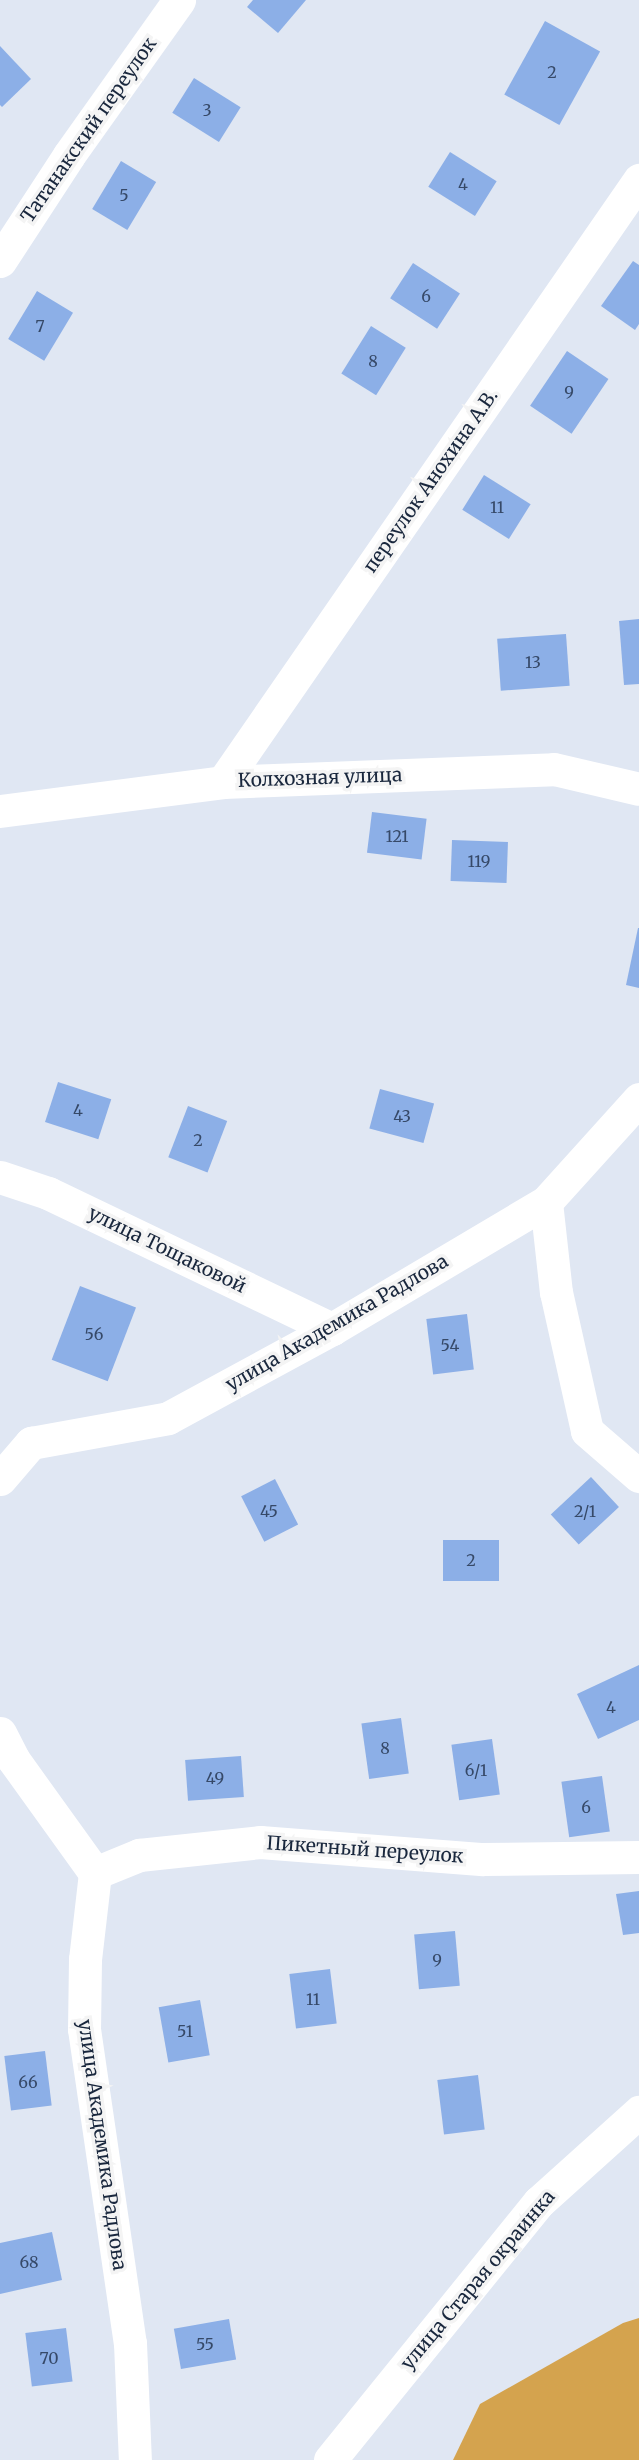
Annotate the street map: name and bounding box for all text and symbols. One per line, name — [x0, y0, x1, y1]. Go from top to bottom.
street label: Татанакский переулок — [16, 33, 162, 227]
house number: 2 — [547, 62, 557, 82]
house number: 3 — [202, 100, 212, 120]
house number: 4 — [458, 174, 468, 194]
house number: 5 — [119, 185, 129, 205]
house number: 6 — [421, 286, 431, 306]
house number: 7 — [35, 316, 45, 336]
house number: 8 — [368, 351, 378, 371]
house number: 9 — [564, 382, 574, 402]
street label: переулок Анохина А.В. — [359, 385, 503, 577]
house number: 11 — [490, 497, 504, 517]
house number: 13 — [525, 652, 541, 672]
street label: Колхозная улица — [237, 764, 403, 792]
house number: 121 — [385, 826, 409, 846]
house number: 119 — [468, 851, 490, 871]
house number: 4 — [73, 1100, 83, 1120]
house number: 43 — [393, 1106, 411, 1126]
house number: 2 — [193, 1130, 203, 1150]
street label: улица Тощаковой — [84, 1202, 250, 1298]
street label: улица Академика Радлова — [222, 1250, 452, 1396]
house number: 56 — [85, 1324, 103, 1344]
house number: 54 — [441, 1335, 459, 1355]
house number: 45 — [260, 1501, 278, 1521]
house number: 2/1 — [574, 1501, 596, 1521]
house number: 2 — [466, 1550, 476, 1570]
house number: 4 — [606, 1697, 616, 1717]
house number: 8 — [380, 1738, 390, 1758]
house number: 6/1 — [465, 1760, 487, 1780]
house number: 49 — [206, 1768, 224, 1788]
house number: 6 — [581, 1797, 591, 1817]
street label: Пикетный переулок — [266, 1832, 464, 1868]
house number: 9 — [432, 1950, 442, 1970]
house number: 11 — [306, 1989, 320, 2009]
street label: улица Академика Радлова — [73, 2018, 131, 2272]
house number: 51 — [177, 2021, 193, 2041]
house number: 66 — [18, 2072, 38, 2092]
street label: улица Старая окраинка — [396, 2186, 560, 2374]
house number: 68 — [19, 2252, 39, 2272]
house number: 55 — [196, 2334, 214, 2354]
house number: 70 — [40, 2348, 58, 2368]

